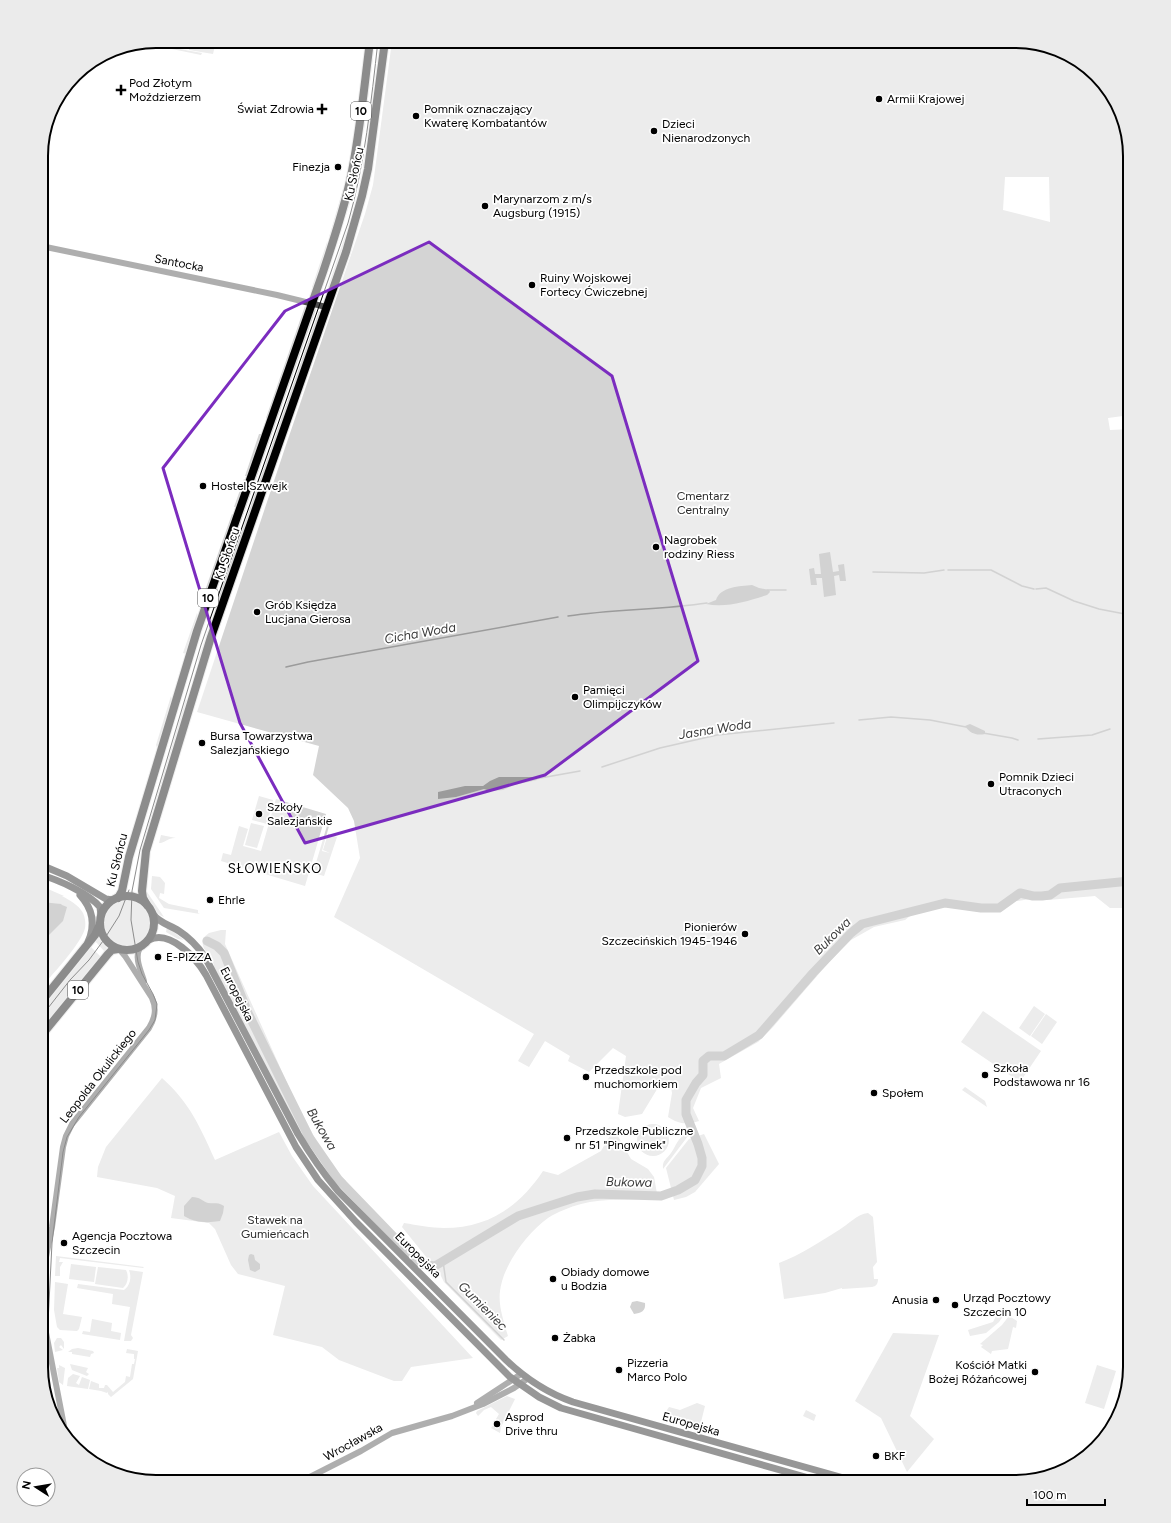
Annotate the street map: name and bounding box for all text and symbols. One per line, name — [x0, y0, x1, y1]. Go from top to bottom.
place label: Pod Złotym Moździerzem — [129, 76, 201, 104]
marker: Pod Złotym Moździerzem — [116, 85, 126, 95]
place label: Armii Krajowej — [887, 92, 964, 106]
marker: Armii Krajowej — [874, 94, 884, 104]
place label: Świat Zdrowia — [237, 102, 314, 116]
road number: 10 — [351, 102, 371, 120]
place label: Pomnik oznaczający Kwaterę Kombatantów — [424, 102, 547, 130]
marker: Świat Zdrowia — [317, 104, 327, 114]
marker: Pomnik oznaczający Kwaterę Kombatantów — [411, 111, 421, 121]
place label: Dzieci Nienarodzonych — [662, 117, 751, 145]
marker: Dzieci Nienarodzonych — [649, 126, 659, 136]
street label: Ku Słońcu — [341, 146, 367, 202]
place label: Finezja — [292, 160, 330, 174]
marker: Finezja — [333, 162, 343, 172]
place label: Marynarzom z m/s Augsburg (1915) — [493, 192, 592, 220]
marker: Marynarzom z m/s Augsburg (1915) — [480, 201, 490, 211]
street label: Santocka — [153, 251, 205, 275]
place label: Ruiny Wojskowej Fortecy Ćwiczebnej — [540, 271, 647, 299]
marker: Ruiny Wojskowej Fortecy Ćwiczebnej — [527, 280, 537, 290]
place label: Hostel Szwejk — [211, 479, 288, 493]
marker: Hostel Szwejk — [198, 481, 208, 491]
park label: Cmentarz Centralny — [677, 489, 730, 517]
street label: Ku Słońcu — [211, 526, 243, 582]
place label: Nagrobek rodziny Riess — [664, 533, 735, 561]
marker: Nagrobek rodziny Riess — [651, 542, 661, 552]
road number: 10 — [198, 589, 218, 607]
place label: Grób Księdza Lucjana Gierosa — [265, 598, 351, 626]
marker: Grób Księdza Lucjana Gierosa — [252, 607, 262, 617]
water label: Cicha Woda — [383, 619, 457, 647]
place label: Pamięci Olimpijczyków — [583, 683, 662, 711]
marker: Pamięci Olimpijczyków — [570, 692, 580, 702]
water label: Jasna Woda — [677, 716, 753, 742]
place label: Bursa Towarzystwa Salezjańskiego — [210, 729, 313, 757]
marker: Bursa Towarzystwa Salezjańskiego — [197, 738, 207, 748]
place label: Pomnik Dzieci Utraconych — [999, 770, 1074, 798]
marker: Pomnik Dzieci Utraconych — [986, 779, 996, 789]
place label: Szkoły Salezjańskie — [267, 800, 333, 828]
marker: Szkoły Salezjańskie — [254, 809, 264, 819]
street label: Ku Słońcu — [104, 832, 130, 888]
district label: SŁOWIEŃSKO — [228, 861, 322, 876]
place label: Ehrle — [218, 893, 245, 907]
marker: Ehrle — [205, 895, 215, 905]
water label: Bukowa — [810, 914, 854, 958]
place label: Pionierów Szczecińskich 1945-1946 — [601, 920, 738, 948]
marker: Pionierów Szczecińskich 1945-1946 — [740, 929, 750, 939]
place label: E-PIZZA — [166, 950, 212, 964]
marker: E-PIZZA — [153, 952, 163, 962]
street label: Europejska — [217, 964, 257, 1024]
road number: 10 — [68, 981, 88, 999]
street label: Leopolda Okulickiego — [57, 1026, 139, 1126]
place label: Szkoła Podstawowa nr 16 — [993, 1061, 1090, 1089]
place label: Przedszkole pod muchomorkiem — [594, 1063, 682, 1091]
marker: Szkoła Podstawowa nr 16 — [980, 1070, 990, 1080]
marker: Przedszkole pod muchomorkiem — [581, 1072, 591, 1082]
place label: Społem — [882, 1086, 924, 1100]
marker: Społem — [869, 1088, 879, 1098]
water label: Bukowa — [304, 1105, 340, 1153]
place label: Przedszkole Publiczne nr 51 "Pingwinek" — [575, 1124, 694, 1152]
marker: Przedszkole Publiczne nr 51 "Pingwinek" — [562, 1133, 572, 1143]
water label: Bukowa — [606, 1174, 653, 1190]
park label: Stawek na Gumieńcach — [241, 1213, 309, 1241]
place label: Agencja Pocztowa Szczecin — [72, 1229, 172, 1257]
street label: Europejska — [392, 1229, 444, 1281]
marker: Agencja Pocztowa Szczecin — [59, 1238, 69, 1248]
place label: Obiady domowe u Bodzia — [561, 1265, 650, 1293]
marker: Obiady domowe u Bodzia — [548, 1274, 558, 1284]
water label: Gumieniec — [456, 1279, 510, 1333]
place label: Urząd Pocztowy Szczecin 10 — [963, 1291, 1051, 1319]
place label: Anusia — [892, 1293, 928, 1307]
marker: Anusia — [931, 1295, 941, 1305]
marker: Urząd Pocztowy Szczecin 10 — [950, 1300, 960, 1310]
place label: Żabka — [563, 1331, 596, 1345]
marker: Żabka — [550, 1333, 560, 1343]
place label: Pizzeria Marco Polo — [627, 1356, 687, 1384]
place label: Kościół Matki Bożej Różańcowej — [929, 1358, 1027, 1386]
marker: Pizzeria Marco Polo — [614, 1365, 624, 1375]
marker: Kościół Matki Bożej Różańcowej — [1030, 1367, 1040, 1377]
street label: Europejska — [661, 1409, 721, 1439]
place label: Asprod Drive thru — [505, 1410, 558, 1438]
marker: Asprod Drive thru — [492, 1419, 502, 1429]
street label: Wrocławska — [321, 1420, 385, 1464]
place label: BKF — [884, 1449, 906, 1463]
marker: BKF — [871, 1451, 881, 1461]
north arrow — [16, 1467, 56, 1507]
text: N — [19, 1480, 34, 1491]
scale bar — [1027, 1481, 1105, 1507]
text: 100 m — [1033, 1488, 1067, 1502]

